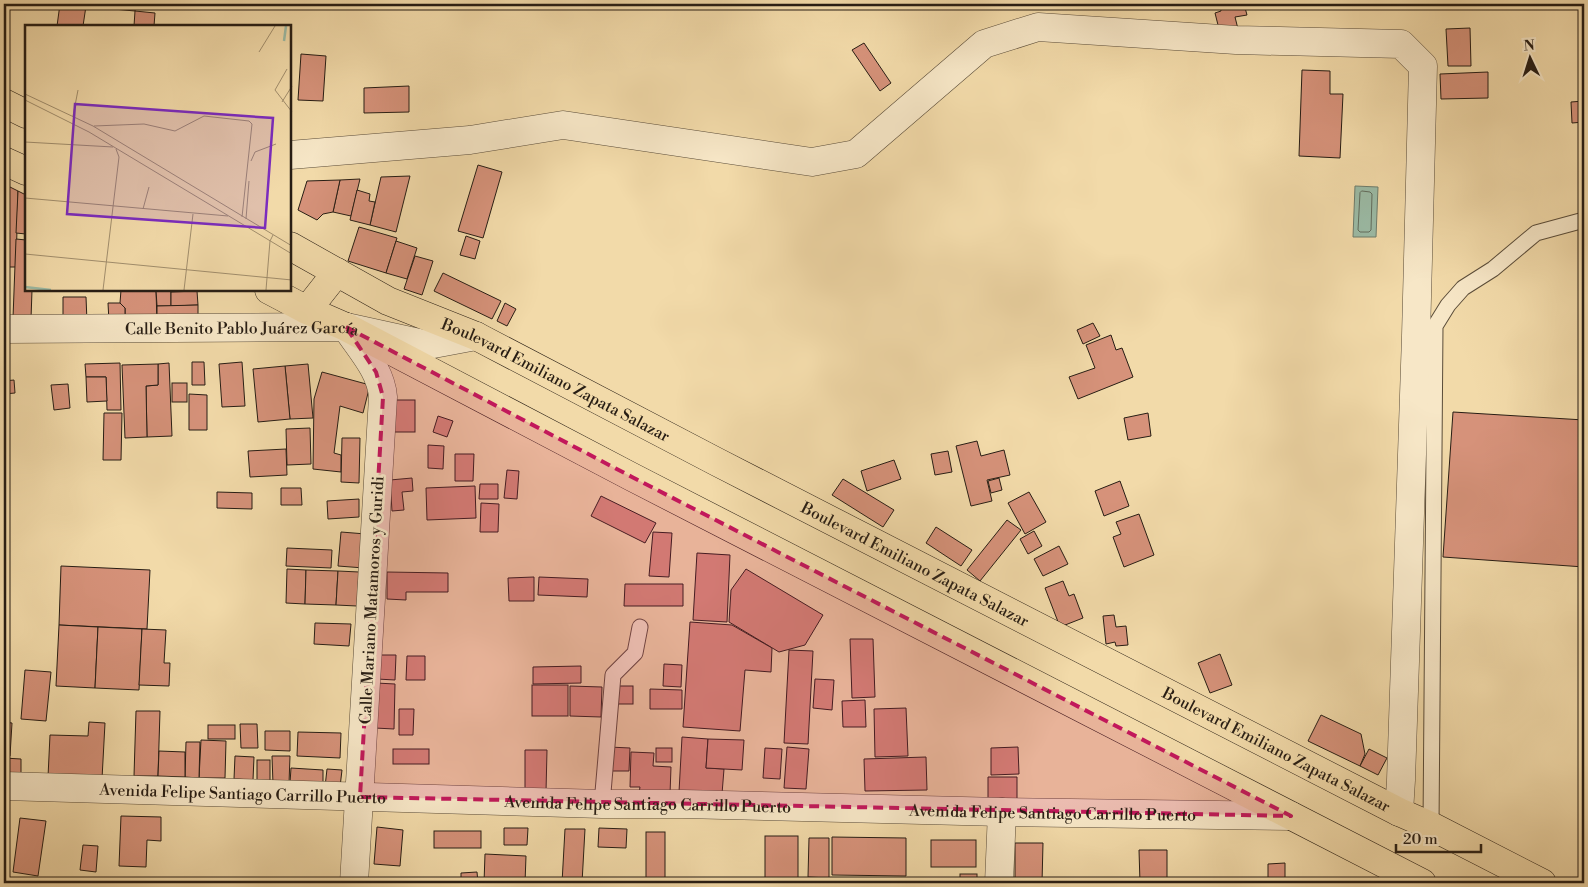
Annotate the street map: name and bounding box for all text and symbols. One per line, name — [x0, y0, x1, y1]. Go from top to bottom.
inset map — [25, 25, 291, 291]
north arrow — [1506, 32, 1556, 82]
text: N — [1523, 37, 1535, 55]
street label: Boulevard Emiliano Zapata Salazar — [438, 314, 673, 447]
street label: Calle Benito Pablo Juárez García — [125, 318, 362, 341]
street label: Calle Mariano Matamoros y Guridi — [356, 475, 388, 725]
street label: Boulevard Emiliano Zapata Salazar — [797, 497, 1032, 632]
street label: Boulevard Emiliano Zapata Salazar — [1158, 683, 1394, 817]
street label: Avenida Felipe Santiago Carrillo Puerto — [98, 780, 387, 809]
street label: Avenida Felipe Santiago Carrillo Puerto — [503, 792, 791, 818]
street label: Avenida Felipe Santiago Carrillo Puerto — [908, 801, 1196, 826]
scale bar — [1396, 822, 1480, 854]
text: 20 m — [1403, 830, 1438, 849]

